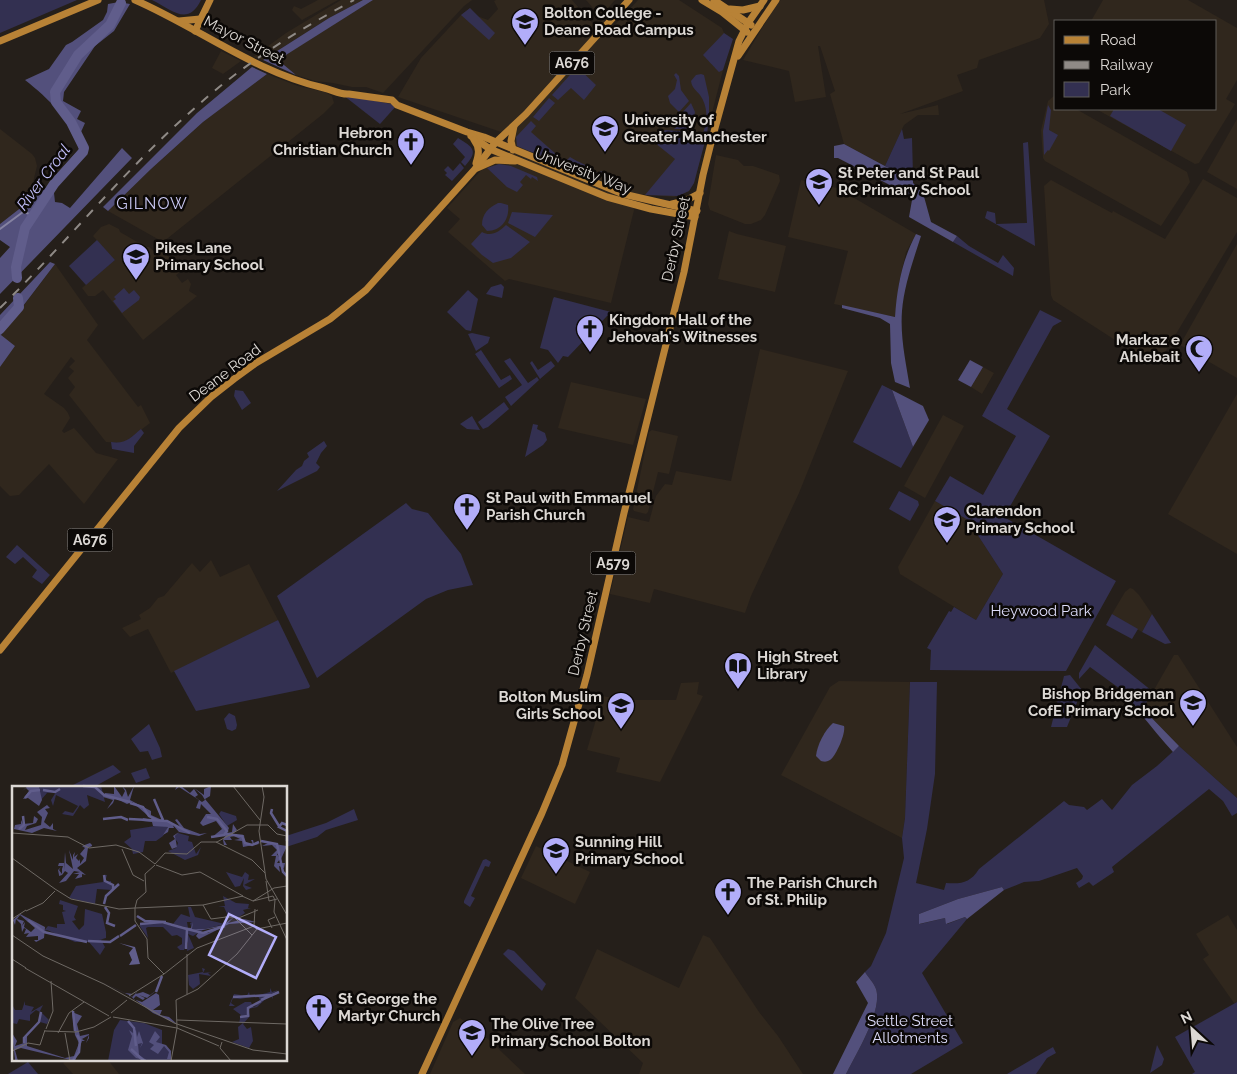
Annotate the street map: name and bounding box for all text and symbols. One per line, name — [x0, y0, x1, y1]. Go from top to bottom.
place label: Bolton College - Deane Road Campus — [544, 4, 694, 39]
school or university icon: Bolton College - Deane Road Campus — [510, 7, 540, 46]
street label: Mayor Street — [201, 12, 287, 68]
legend — [1054, 20, 1217, 110]
text: Road — [1100, 31, 1136, 49]
road number: A676 — [550, 52, 594, 74]
text: Railway — [1100, 56, 1153, 74]
text: Park — [1100, 81, 1131, 99]
place label: University of Greater Manchester — [624, 111, 767, 146]
school or university icon: University of Greater Manchester — [590, 114, 620, 153]
place label: Hebron Christian Church — [273, 124, 392, 159]
church icon: Hebron Christian Church — [396, 127, 426, 166]
water label: River Croal — [12, 141, 74, 214]
street label: University Way — [532, 144, 634, 198]
place label: St Peter and St Paul RC Primary School — [838, 164, 980, 199]
school or university icon: St Peter and St Paul RC Primary School — [804, 167, 834, 206]
district label: GILNOW — [116, 194, 188, 213]
street label: Derby Street — [658, 195, 694, 283]
place label: Pikes Lane Primary School — [155, 239, 264, 274]
school or university icon: Pikes Lane Primary School — [121, 242, 151, 281]
place label: Kingdom Hall of the Jehovah's Witnesses — [609, 311, 757, 346]
church icon: Kingdom Hall of the Jehovah's Witnesses — [575, 314, 605, 353]
place label: Markaz e Ahlebait — [1116, 331, 1180, 366]
mosque icon: Markaz e Ahlebait — [1184, 334, 1214, 373]
street label: Deane Road — [186, 340, 264, 406]
place label: St Paul with Emmanuel Parish Church — [486, 489, 652, 524]
church icon: St Paul with Emmanuel Parish Church — [452, 492, 482, 531]
place label: Clarendon Primary School — [966, 502, 1075, 537]
school or university icon: Clarendon Primary School — [932, 505, 962, 544]
road number: A676 — [68, 528, 112, 552]
road number: A579 — [590, 552, 636, 574]
street label: Derby Street — [564, 589, 602, 677]
park label: Heywood Park — [990, 602, 1092, 620]
place label: High Street Library — [757, 648, 839, 683]
library icon: High Street Library — [723, 651, 753, 690]
place label: Bishop Bridgeman CofE Primary School — [1028, 685, 1174, 720]
place label: Bolton Muslim Girls School — [498, 688, 602, 723]
school or university icon: Bishop Bridgeman CofE Primary School — [1178, 688, 1208, 727]
school or university icon: Bolton Muslim Girls School — [606, 691, 636, 730]
inset map — [12, 786, 288, 1062]
place label: Sunning Hill Primary School — [575, 833, 684, 868]
school or university icon: Sunning Hill Primary School — [541, 836, 571, 875]
place label: The Parish Church of St. Philip — [747, 874, 877, 909]
church icon: The Parish Church of St. Philip — [713, 877, 743, 916]
place label: St George the Martyr Church — [338, 990, 440, 1025]
church icon: St George the Martyr Church — [304, 993, 334, 1032]
north arrow — [1167, 1004, 1217, 1054]
text: N — [1178, 1008, 1195, 1027]
park label: Settle Street Allotments — [867, 1012, 953, 1047]
place label: The Olive Tree Primary School Bolton — [491, 1015, 650, 1050]
school or university icon: The Olive Tree Primary School Bolton — [457, 1018, 487, 1057]

